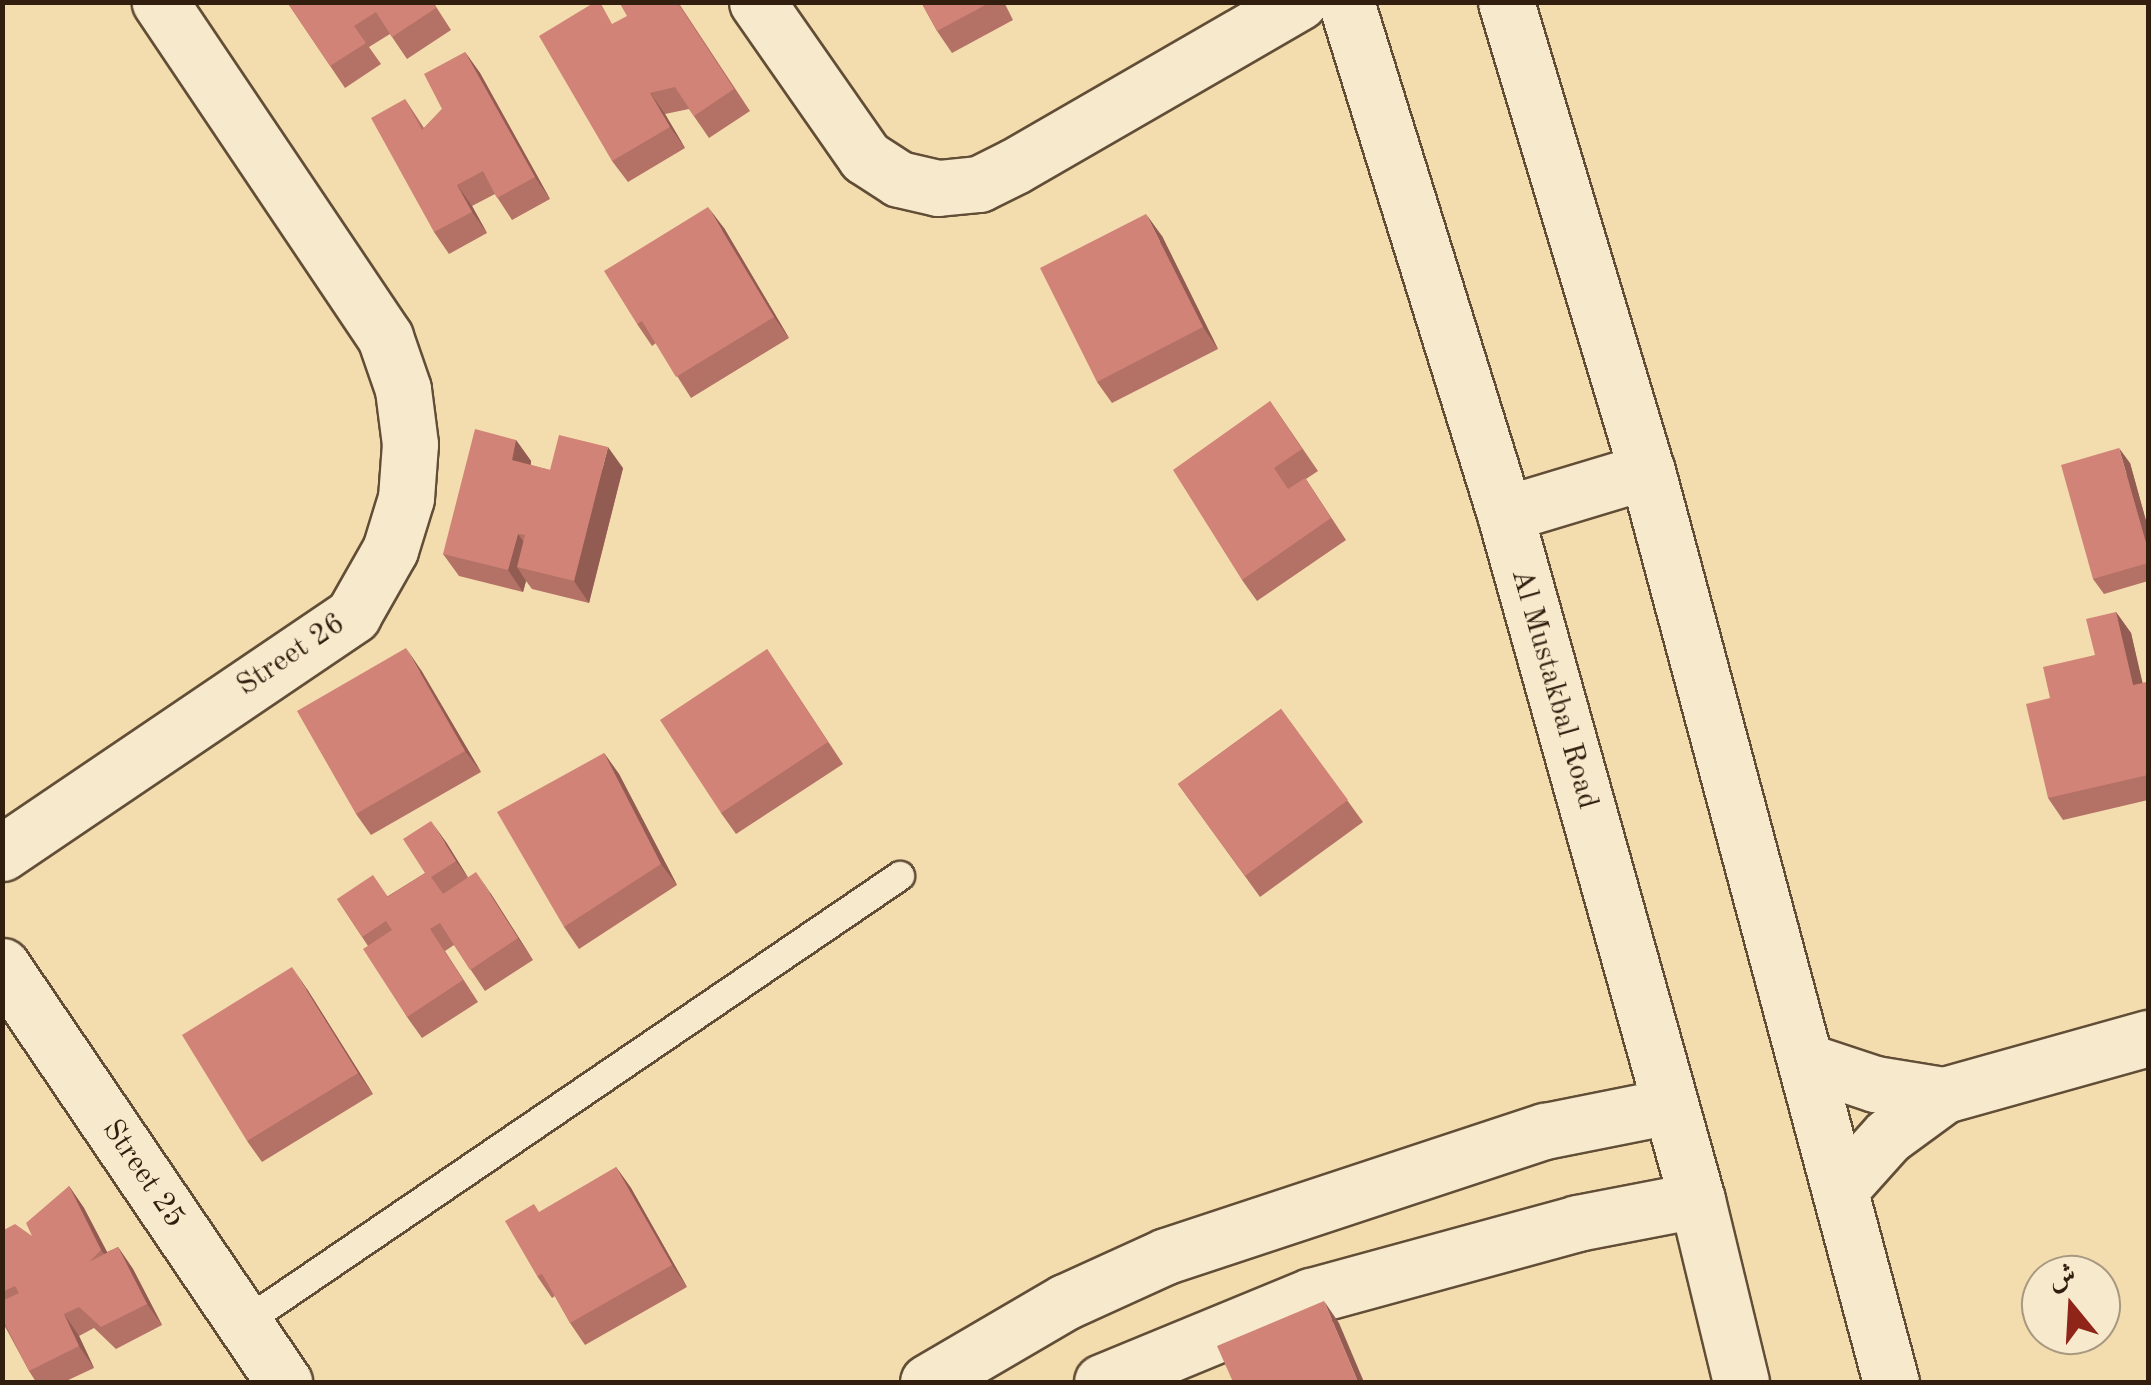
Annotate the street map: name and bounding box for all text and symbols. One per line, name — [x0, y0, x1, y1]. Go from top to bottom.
street label: Al Mustakbal Road — [1503, 565, 1605, 813]
street label: Street 26 — [230, 606, 352, 704]
street label: Street 25 — [94, 1113, 192, 1235]
north arrow — [2021, 1255, 2121, 1355]
text: ش — [2045, 1261, 2080, 1296]

